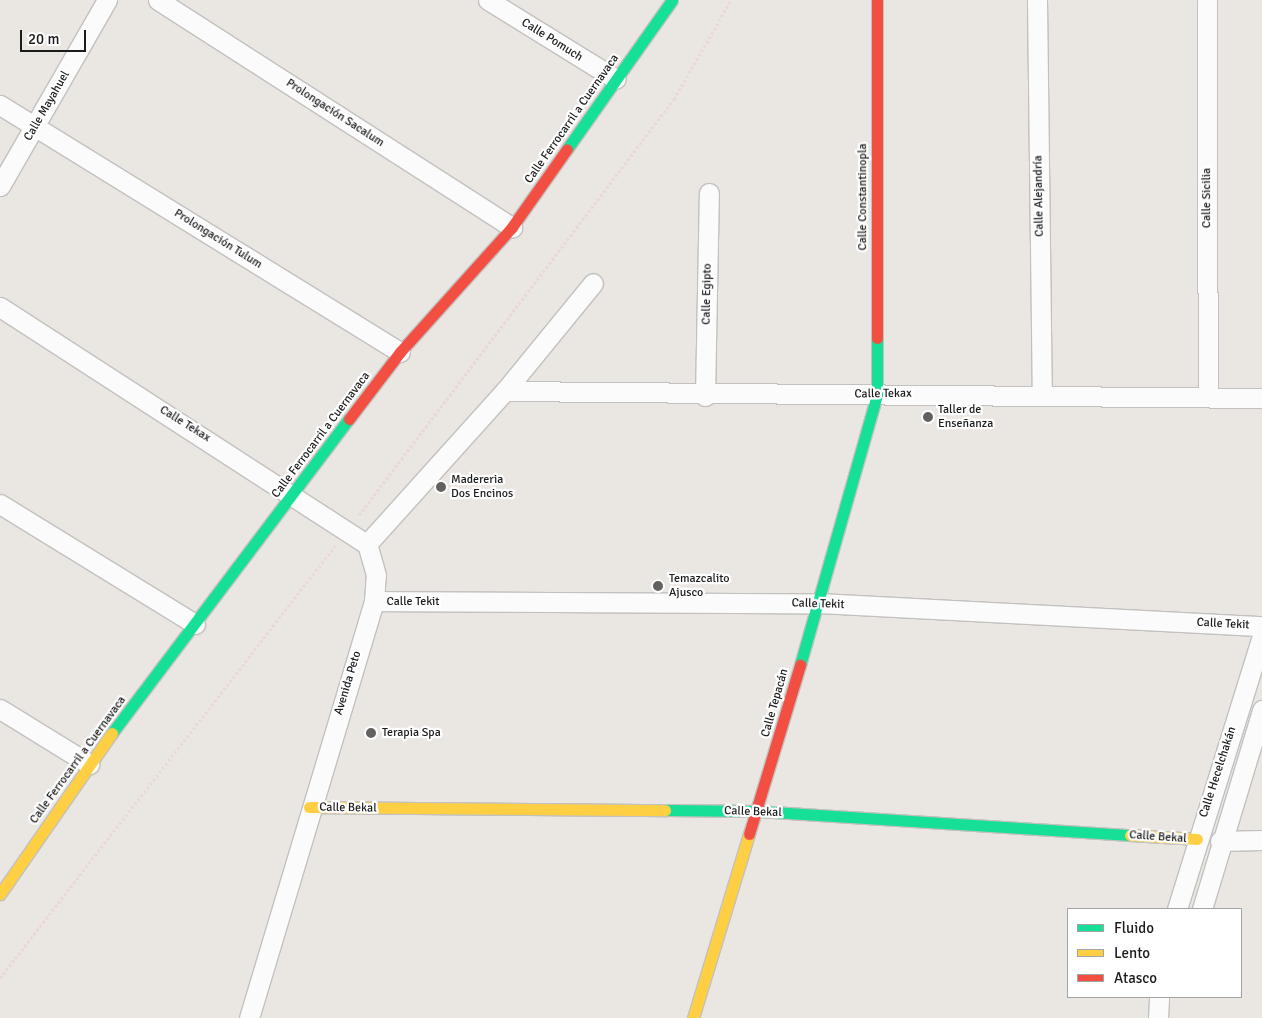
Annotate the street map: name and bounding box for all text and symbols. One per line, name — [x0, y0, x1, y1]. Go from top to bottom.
street label: Calle Pomuch — [519, 15, 585, 65]
scale bar — [22, 20, 89, 52]
text: 20 m — [28, 30, 59, 48]
street label: Calle Ferrocarril a Cuernavaca — [522, 52, 622, 186]
street label: Calle Mayahuel — [21, 68, 73, 144]
street label: Prolongación Sacalum — [283, 76, 387, 150]
street label: Calle Constantinopla — [856, 143, 870, 251]
street label: Calle Alejandría — [1031, 155, 1047, 237]
street label: Calle Sicilia — [1200, 168, 1214, 228]
street label: Prolongación Tulum — [171, 206, 265, 272]
street label: Calle Egipto — [699, 263, 715, 325]
street label: Calle Ferrocarril a Cuernavaca — [269, 369, 373, 501]
street label: Calle Tekax — [854, 386, 912, 402]
street label: Calle Tekax — [157, 403, 213, 445]
place label: Taller de Enseñanza — [938, 403, 993, 431]
marker: Taller de Enseñanza — [922, 411, 934, 423]
place label: Madereria Dos Encinos — [451, 473, 513, 501]
marker: Madereria Dos Encinos — [435, 481, 447, 493]
place label: Temazcalito Ajusco — [669, 572, 729, 600]
marker: Temazcalito Ajusco — [651, 579, 665, 593]
street label: Calle Tekit — [387, 595, 439, 609]
street label: Calle Tekit — [791, 596, 845, 612]
street label: Calle Tekit — [1196, 615, 1250, 633]
street label: Avenida Peto — [331, 649, 365, 717]
street label: Calle Tepacán — [758, 667, 792, 739]
street label: Calle Ferrocarril a Cuernavaca — [27, 693, 129, 827]
street label: Calle Hecelchakán — [1197, 725, 1239, 819]
marker: Terapia Spa — [364, 726, 378, 740]
place label: Terapia Spa — [382, 726, 441, 740]
street label: Calle Bekal — [319, 800, 377, 816]
street label: Calle Bekal — [724, 804, 782, 820]
street label: Calle Bekal — [1129, 828, 1187, 846]
legend — [1067, 908, 1242, 998]
text: Fluido — [1114, 919, 1154, 937]
text: Lento — [1114, 944, 1150, 962]
text: Atasco — [1114, 969, 1157, 987]

